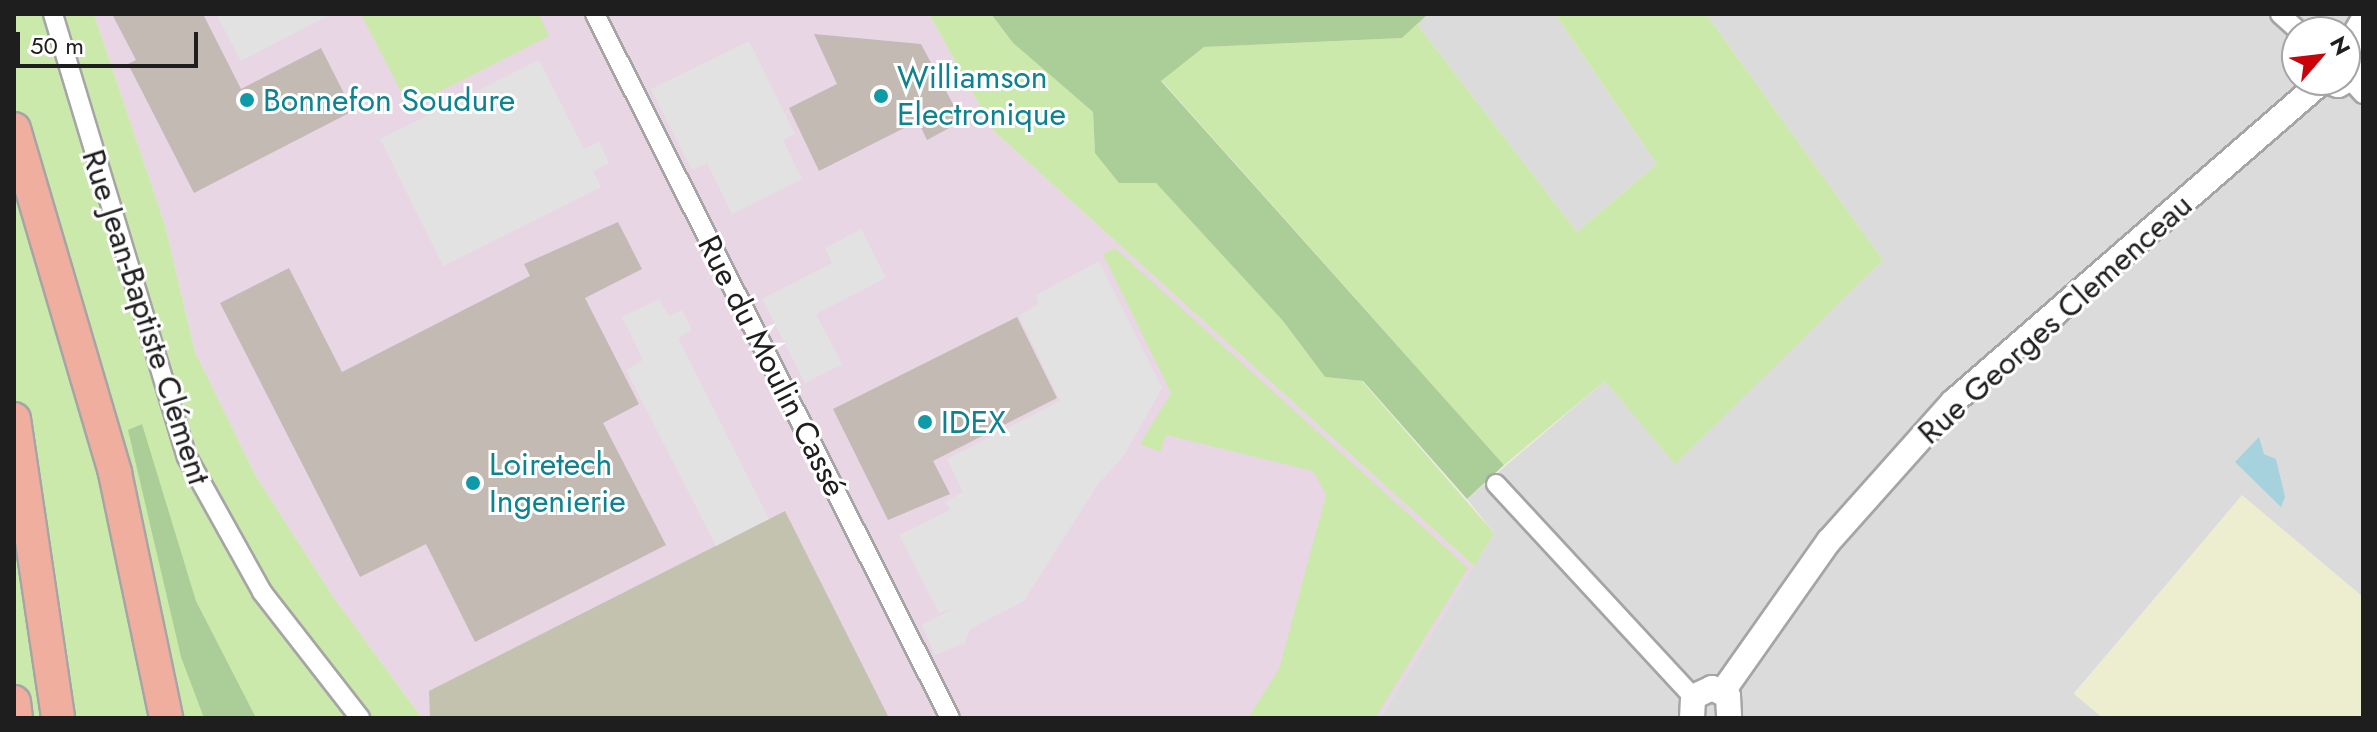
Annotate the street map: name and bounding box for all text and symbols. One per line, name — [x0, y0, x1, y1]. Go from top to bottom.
scale bar — [20, 16, 202, 66]
north arrow — [2281, 16, 2361, 96]
text: 50 m — [30, 28, 84, 63]
text: N — [2322, 30, 2359, 61]
place label: Williamson Electronique — [897, 59, 1066, 134]
place label: Bonnefon Soudure — [263, 81, 515, 119]
marker: Williamson Electronique — [872, 87, 890, 105]
marker: Bonnefon Soudure — [238, 91, 256, 109]
street label: Rue Jean-Baptiste Clément — [74, 145, 218, 489]
street label: Rue Georges Clemenceau — [1910, 186, 2200, 452]
street label: Rue du Moulin Cassé — [690, 229, 854, 503]
place label: IDEX — [941, 403, 1006, 441]
marker: IDEX — [916, 413, 934, 431]
place label: Loiretech Ingenierie — [489, 446, 626, 521]
marker: Loiretech Ingenierie — [464, 474, 482, 492]

